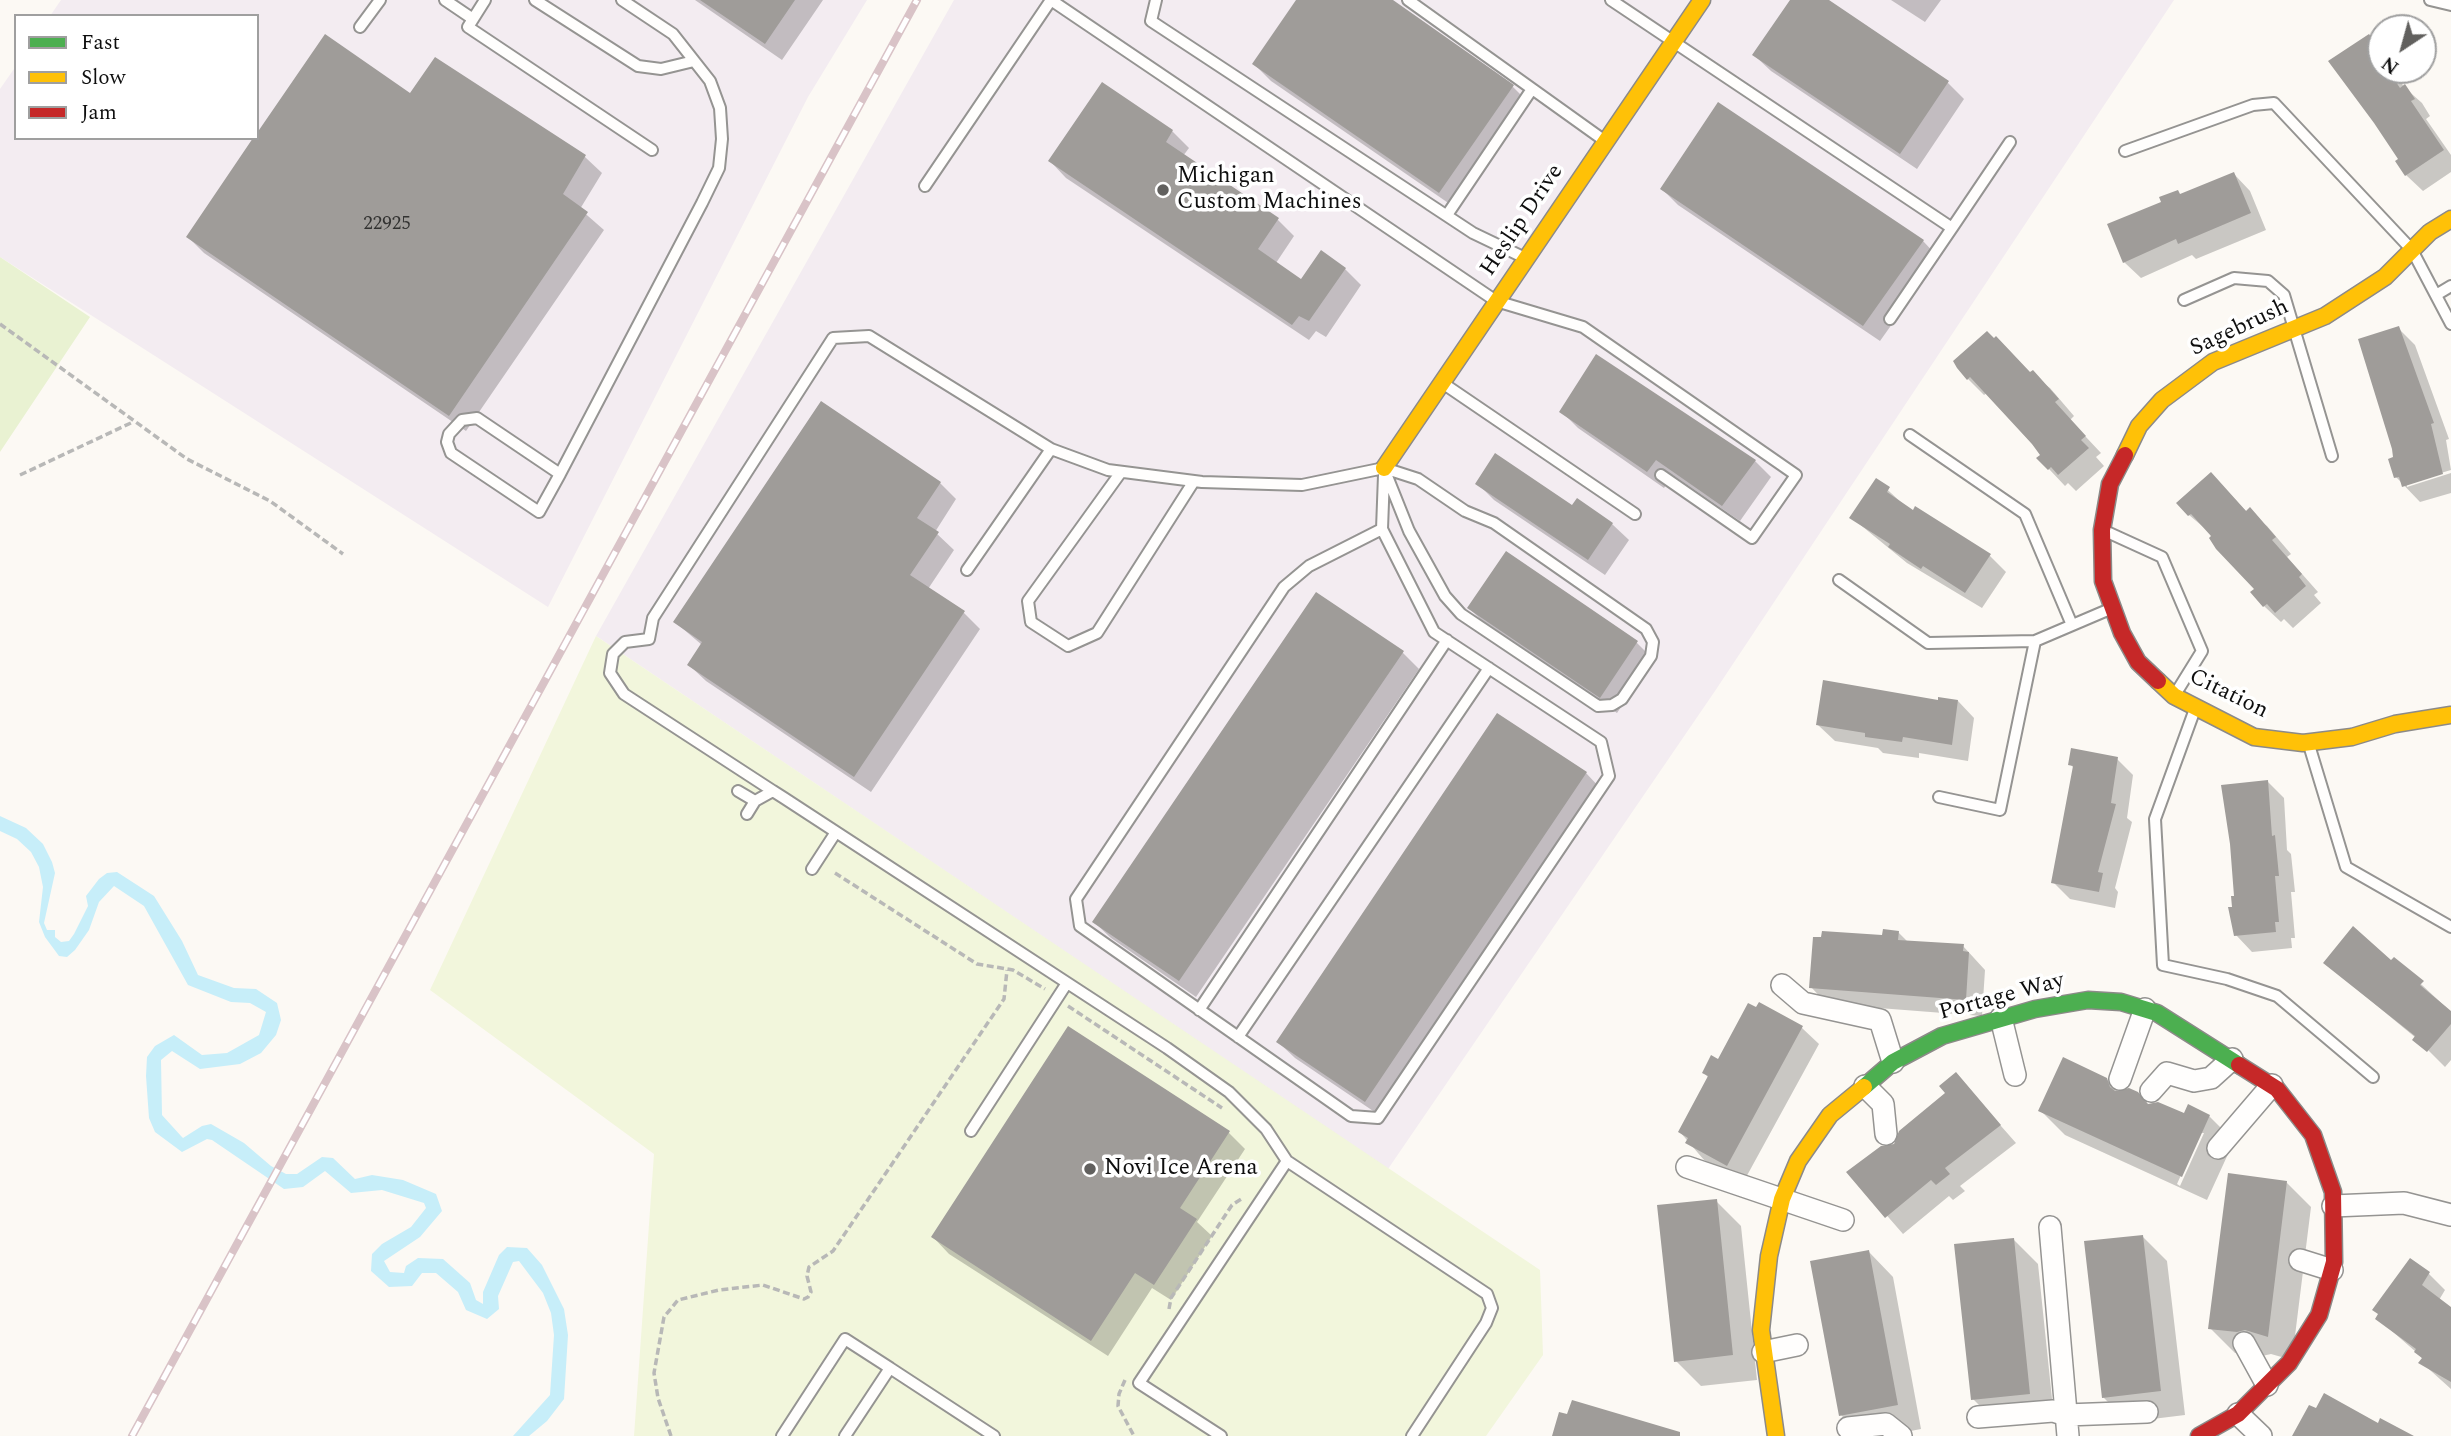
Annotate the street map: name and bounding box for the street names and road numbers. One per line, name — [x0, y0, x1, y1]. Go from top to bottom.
street label: Heslip Drive — [1476, 160, 1570, 282]
street label: Sagebrush — [2186, 294, 2294, 364]
street label: Citation — [2184, 664, 2272, 726]
street label: Portage Way — [1936, 968, 2068, 1028]

